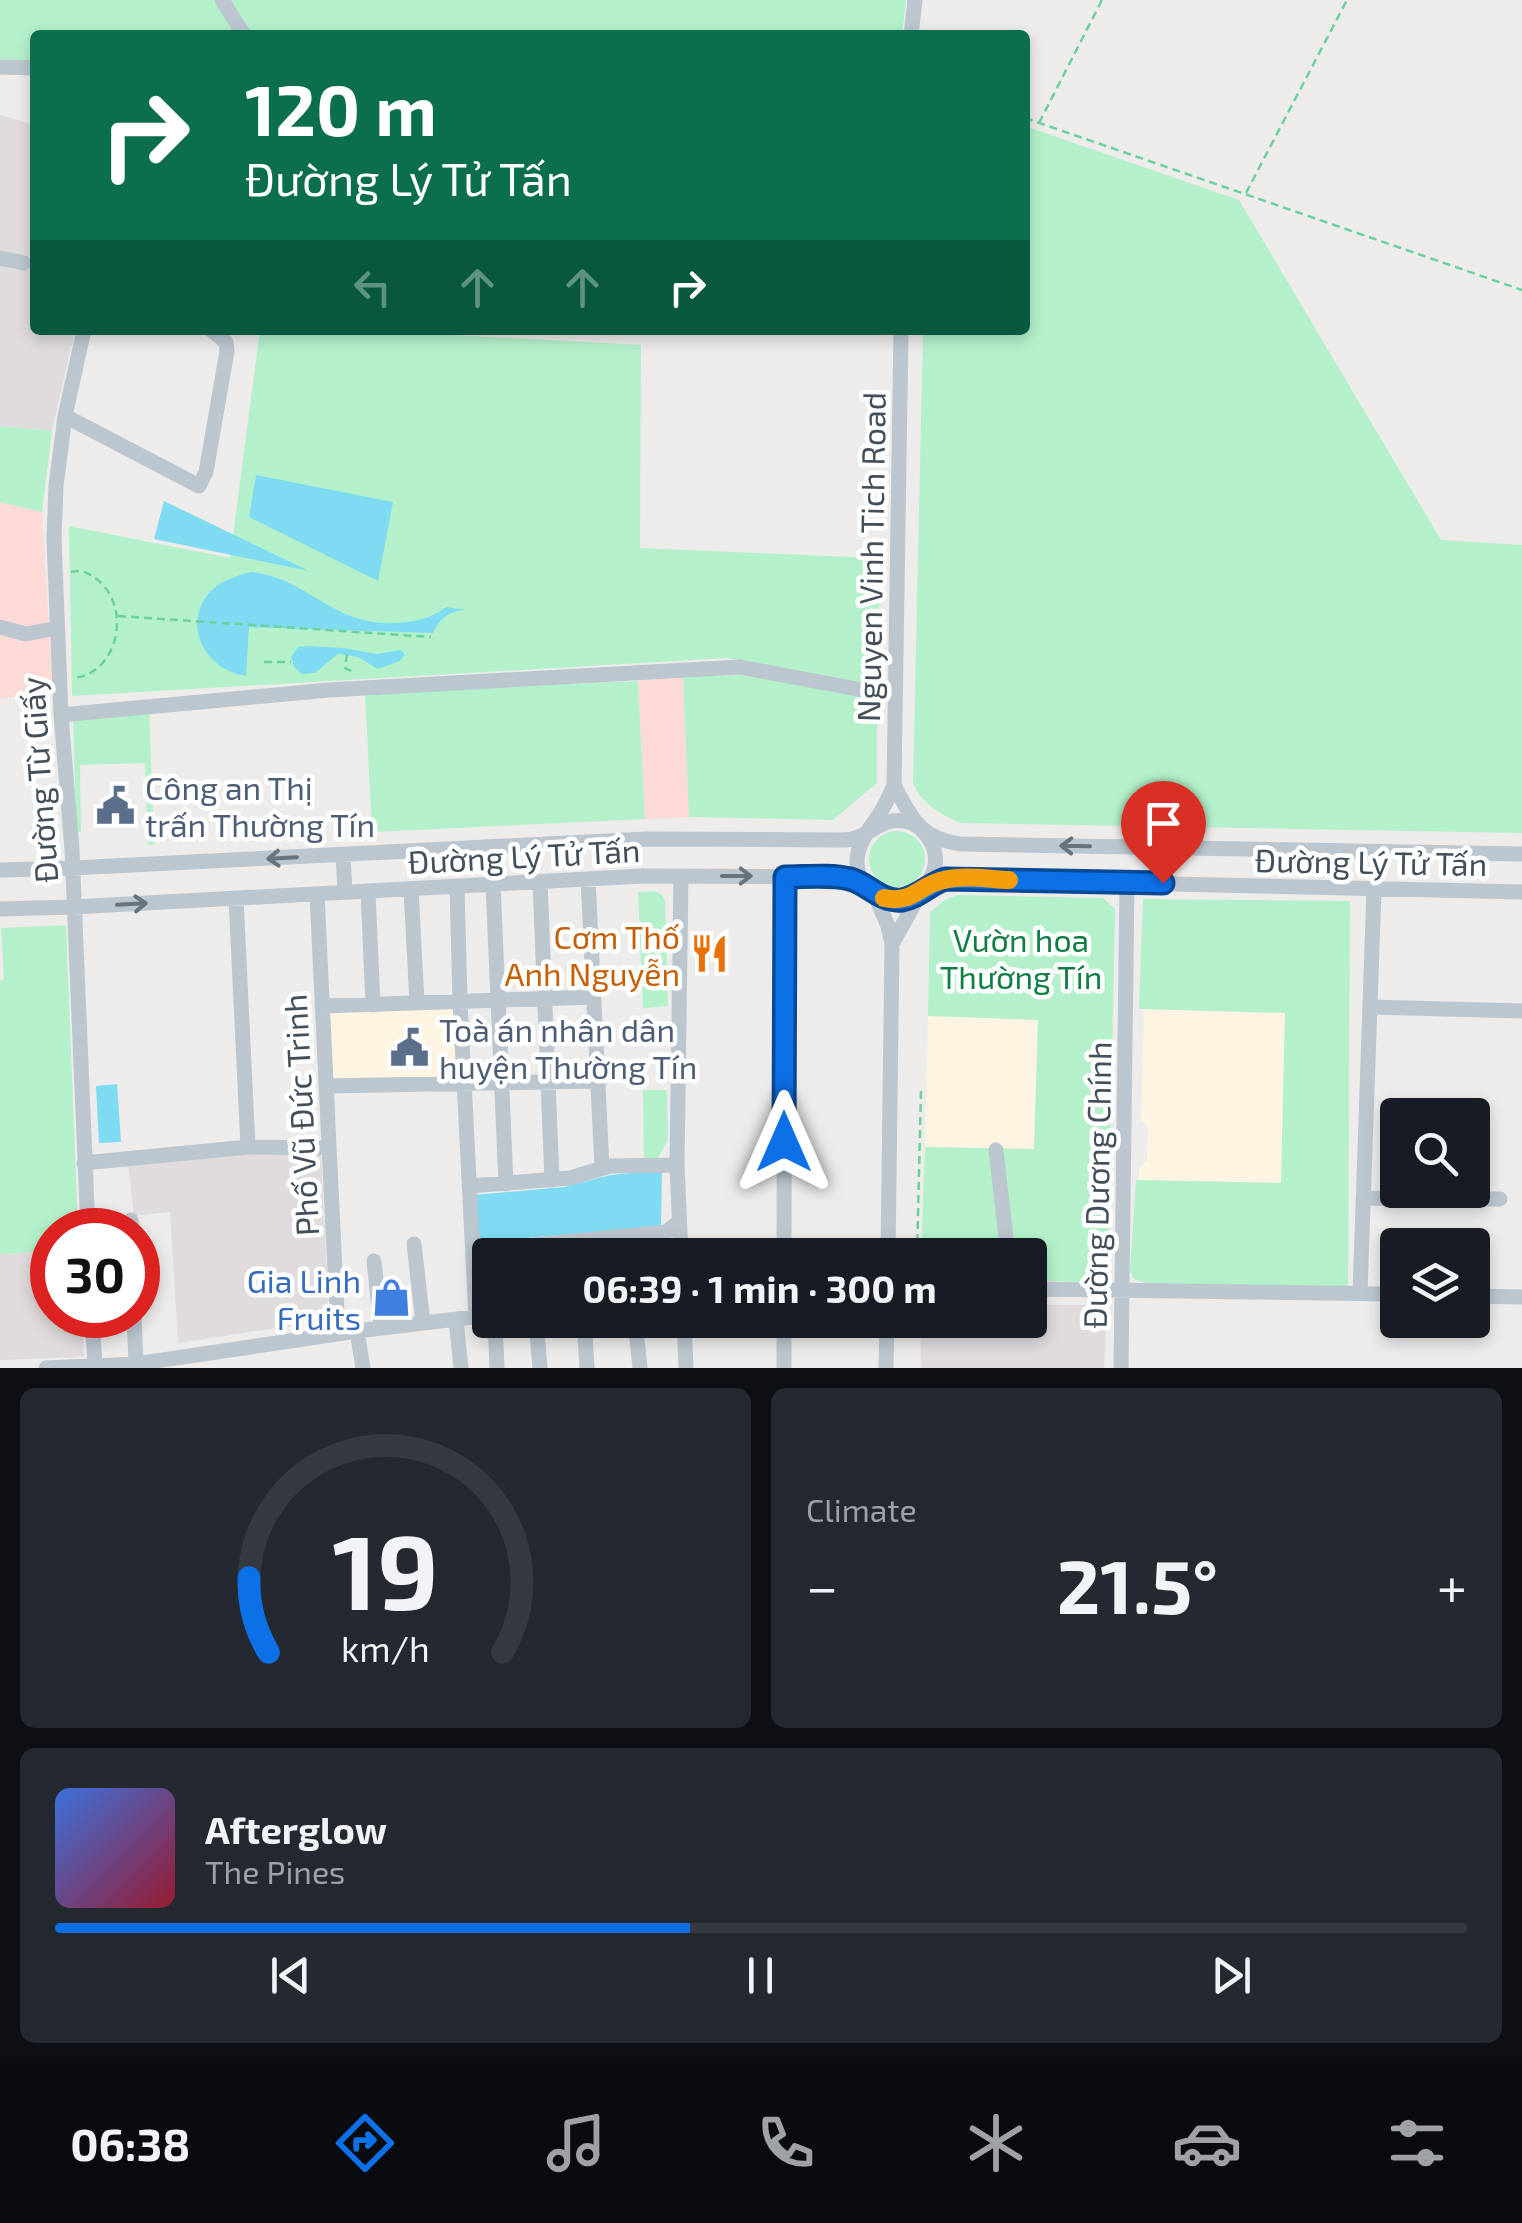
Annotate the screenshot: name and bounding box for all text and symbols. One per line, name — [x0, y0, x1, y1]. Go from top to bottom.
text: 120 m — [245, 66, 437, 150]
icon: right — [80, 70, 210, 200]
text: Đường Lý Tử Tấn — [245, 151, 572, 205]
icon: left — [345, 260, 400, 315]
icon: ahead — [450, 260, 505, 315]
icon: ahead — [555, 260, 610, 315]
icon: right — [660, 260, 715, 315]
street label: Nguyen Vinh Tich Road — [848, 392, 892, 722]
street label: Đường Từ Giấy — [12, 676, 64, 884]
place label: Công an Thị trấn Thường Tín — [145, 768, 375, 843]
pin — [1121, 781, 1206, 884]
public building icon: Công an Thị trấn Thường Tín — [94, 784, 136, 826]
icon: arrive — [1136, 796, 1191, 851]
street label: Đường Lý Tử Tấn — [407, 830, 641, 880]
one-way arrow — [1059, 836, 1091, 855]
street label: Đường Lý Tử Tấn — [1254, 840, 1488, 882]
one-way arrow — [266, 849, 298, 868]
one-way arrow — [720, 866, 752, 886]
one-way arrow — [116, 894, 148, 913]
place label: Cơm Thố Anh Nguyễn — [505, 917, 680, 992]
park label: Vườn hoa Thường Tín — [940, 920, 1102, 995]
restaurant icon: Cơm Thố Anh Nguyễn — [689, 933, 731, 975]
street label: Phố Vũ Đức Trinh — [275, 993, 325, 1237]
place label: Toà án nhân dân huyện Thường Tín — [439, 1010, 697, 1085]
public building icon: Toà án nhân dân huyện Thường Tín — [388, 1026, 430, 1068]
street label: Đường Dương Chính — [1074, 1041, 1118, 1329]
position arrow — [732, 1090, 836, 1194]
map controls — [1380, 1098, 1490, 1338]
button: search — [1380, 1098, 1490, 1208]
speed limit sign: 30 — [30, 1208, 160, 1338]
button: layers — [1380, 1228, 1490, 1338]
place label: Gia Linh Fruits — [247, 1261, 361, 1336]
text: 06:39 · 1 min · 300 m — [582, 1265, 937, 1311]
shop icon: Gia Linh Fruits — [370, 1277, 412, 1319]
text: Climate — [806, 1490, 917, 1528]
text: 19 — [332, 1506, 439, 1631]
text: 21.5° — [1057, 1539, 1218, 1629]
text: − — [806, 1552, 838, 1618]
text: + — [1437, 1552, 1467, 1618]
text: km/h — [341, 1626, 430, 1669]
text: Afterglow — [205, 1806, 387, 1852]
text: The Pines — [205, 1852, 345, 1890]
icon: previous — [263, 1948, 318, 2003]
icon: pause — [733, 1948, 788, 2003]
icon: next — [1204, 1948, 1259, 2003]
icon: directions — [330, 2108, 400, 2178]
icon: music — [541, 2108, 611, 2178]
icon: phone — [751, 2108, 821, 2178]
icon: climate — [961, 2108, 1031, 2178]
icon: car — [1172, 2108, 1242, 2178]
icon: filters — [1382, 2108, 1452, 2178]
text: 06:38 — [70, 2116, 190, 2170]

